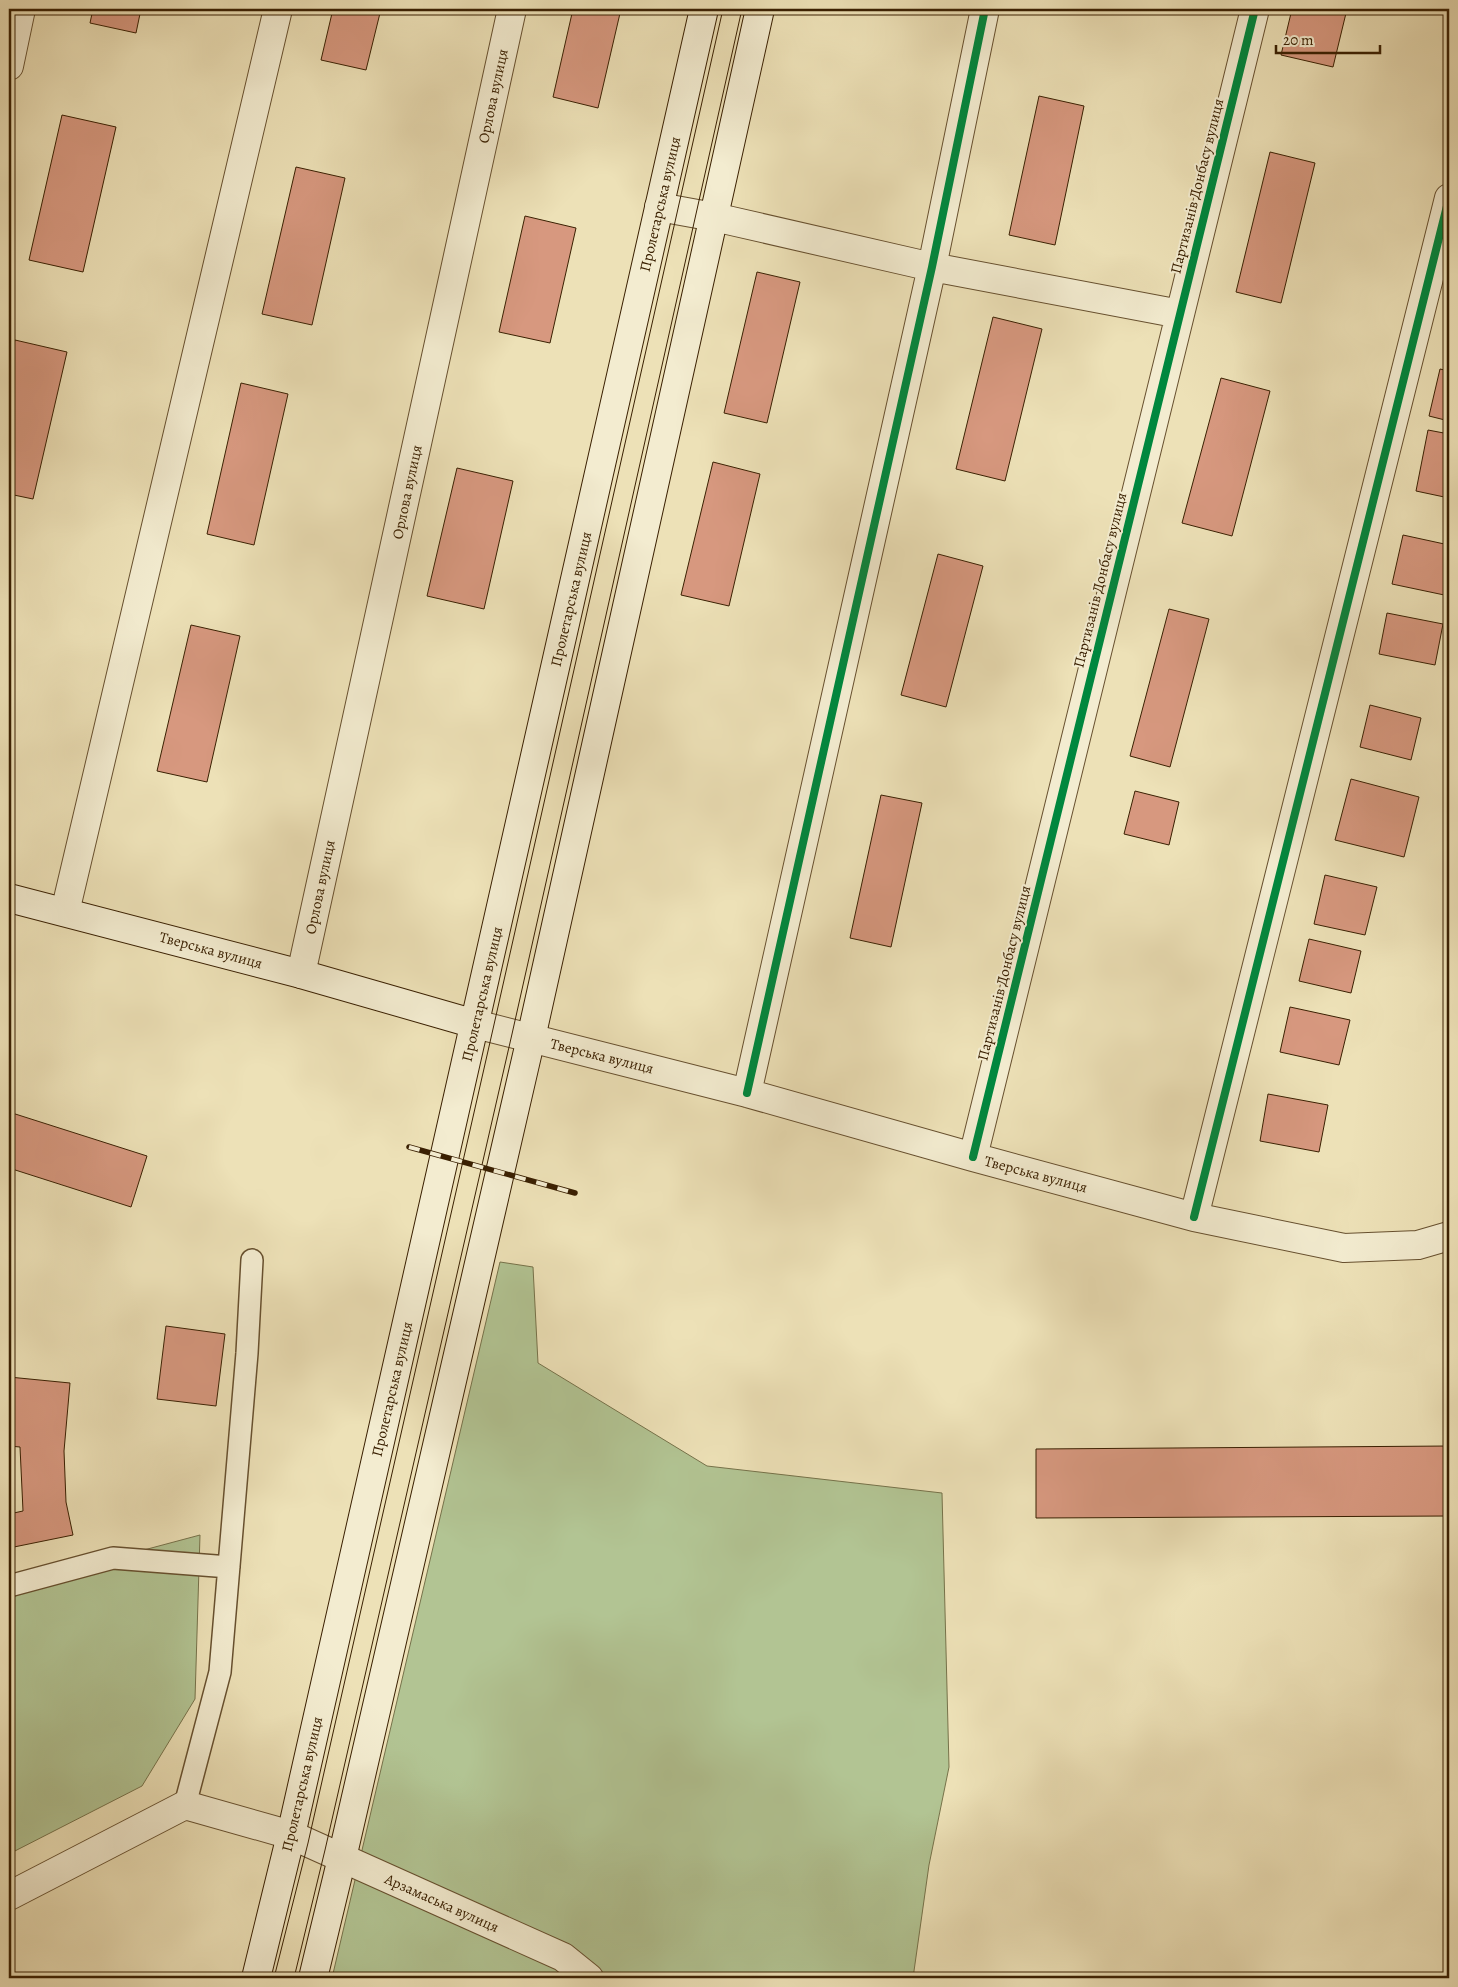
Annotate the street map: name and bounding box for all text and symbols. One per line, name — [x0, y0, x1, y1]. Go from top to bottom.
scale bar — [1276, 22, 1379, 54]
text: 20 m — [1283, 30, 1314, 50]
street label: Орлова вулиця — [473, 47, 513, 145]
street label: Партизанів Донбасу вулиця — [1166, 96, 1228, 276]
street label: Пролетарська вулиця — [635, 134, 685, 274]
street label: Орлова вулиця — [387, 443, 427, 541]
street label: Партизанів Донбасу вулиця — [1069, 490, 1131, 670]
street label: Пролетарська вулиця — [546, 529, 596, 669]
street label: Орлова вулиця — [300, 838, 340, 936]
street label: Партизанів Донбасу вулиця — [973, 883, 1035, 1063]
street label: Пролетарська вулиця — [457, 924, 507, 1064]
street label: Тверська вулиця — [157, 927, 265, 973]
street label: Тверська вулиця — [548, 1034, 656, 1078]
street label: Тверська вулиця — [982, 1151, 1090, 1197]
street label: Пролетарська вулиця — [367, 1319, 417, 1459]
street label: Пролетарська вулиця — [277, 1714, 327, 1854]
street label: Арзамаська вулиця — [381, 1868, 502, 1937]

